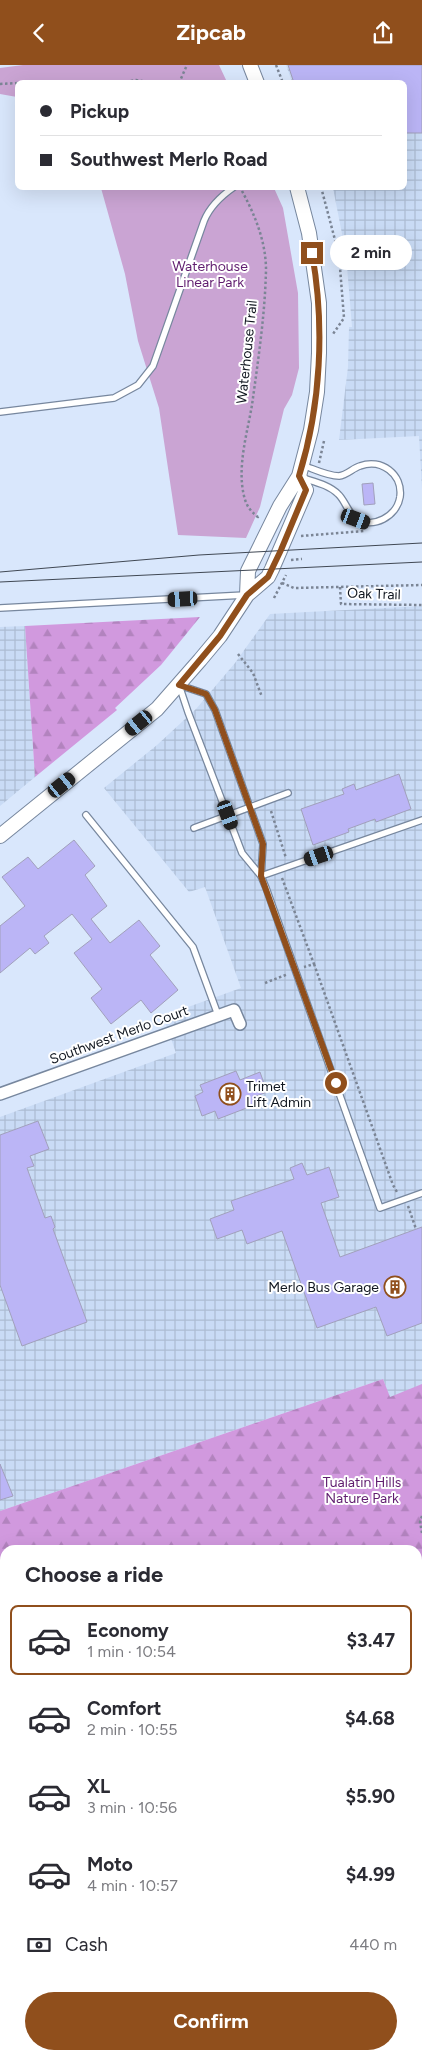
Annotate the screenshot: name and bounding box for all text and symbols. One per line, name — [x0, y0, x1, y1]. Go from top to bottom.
icon: back — [25, 19, 53, 47]
text: Zipcab — [176, 19, 246, 46]
icon: share — [369, 19, 397, 47]
text: Pickup — [70, 100, 129, 123]
text: Southwest Merlo Road — [70, 148, 268, 171]
callout: 2 min — [330, 235, 412, 271]
route end — [301, 242, 323, 264]
text: 2 min — [351, 243, 391, 262]
park label: Waterhouse Linear Park — [172, 258, 248, 291]
street label: Waterhouse Trail — [233, 299, 261, 405]
car — [339, 507, 372, 531]
street label: Oak Trail — [347, 585, 401, 603]
car — [167, 591, 198, 607]
car — [122, 708, 155, 738]
car — [45, 770, 78, 800]
car — [215, 798, 240, 832]
car — [302, 844, 335, 868]
street label: Southwest Merlo Court — [47, 1002, 191, 1068]
route start — [325, 1072, 347, 1094]
place label: Trimet Lift Admin — [246, 1078, 311, 1111]
building icon: Trimet Lift Admin — [218, 1082, 242, 1106]
building icon: Merlo Bus Garage — [383, 1275, 407, 1299]
place label: Merlo Bus Garage — [268, 1279, 379, 1296]
park label: Tualatin Hills Nature Park — [323, 1474, 401, 1507]
text: Choose a ride — [25, 1561, 163, 1588]
icon: car — [27, 1618, 72, 1663]
text: Economy — [87, 1619, 169, 1642]
text: $3.47 — [347, 1629, 395, 1652]
text: 1 min · 10:54 — [87, 1642, 176, 1661]
icon: car — [27, 1696, 72, 1741]
text: Comfort — [87, 1697, 162, 1720]
text: $4.68 — [345, 1707, 395, 1730]
text: 2 min · 10:55 — [87, 1720, 177, 1739]
icon: car — [27, 1774, 72, 1819]
text: XL — [87, 1775, 110, 1798]
text: $5.90 — [345, 1785, 395, 1808]
text: 3 min · 10:56 — [87, 1798, 177, 1817]
icon: car — [27, 1852, 72, 1897]
text: Moto — [87, 1853, 133, 1876]
text: $4.99 — [346, 1863, 395, 1886]
text: 4 min · 10:57 — [87, 1876, 178, 1895]
icon: cash — [25, 1931, 53, 1959]
text: Cash — [65, 1933, 108, 1956]
text: 440 m — [349, 1935, 397, 1954]
button: Confirm — [25, 1992, 397, 2050]

